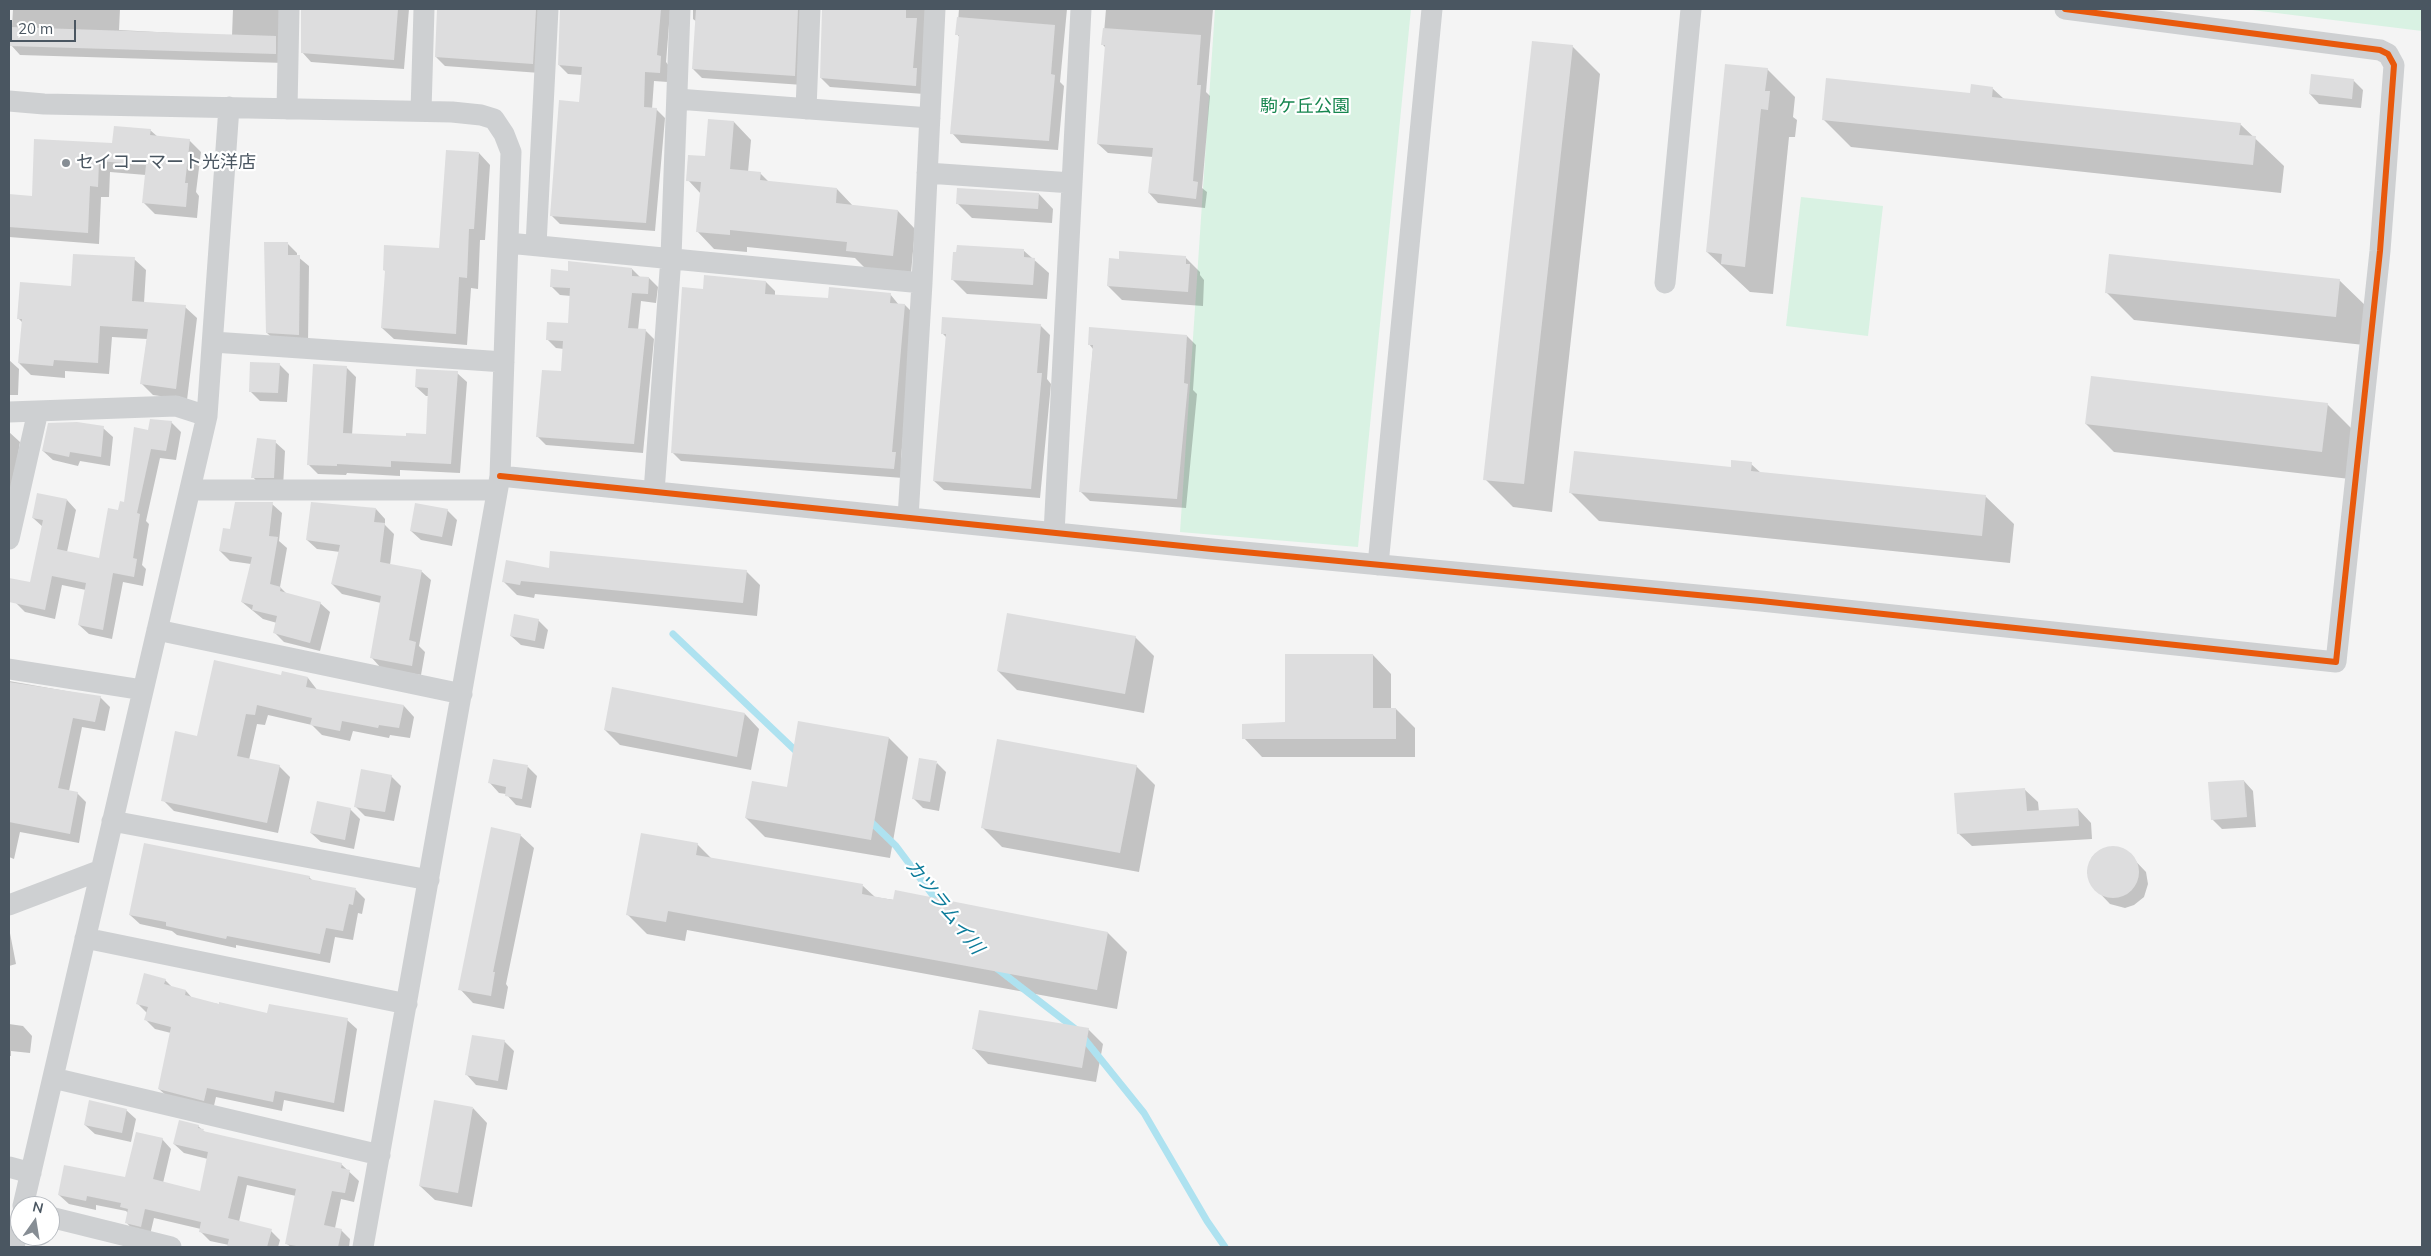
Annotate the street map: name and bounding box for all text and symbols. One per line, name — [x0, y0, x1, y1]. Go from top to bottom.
scale bar — [12, 10, 79, 42]
text: 20 m — [18, 19, 53, 38]
park label: 駒ケ丘公園 — [1260, 96, 1350, 118]
place label: セイコーマート光洋店 — [76, 152, 256, 174]
marker: セイコーマート光洋店 — [60, 157, 72, 169]
water label: カツラムイ川 — [900, 855, 988, 959]
north arrow — [10, 1196, 60, 1246]
text: N — [31, 1197, 45, 1217]

